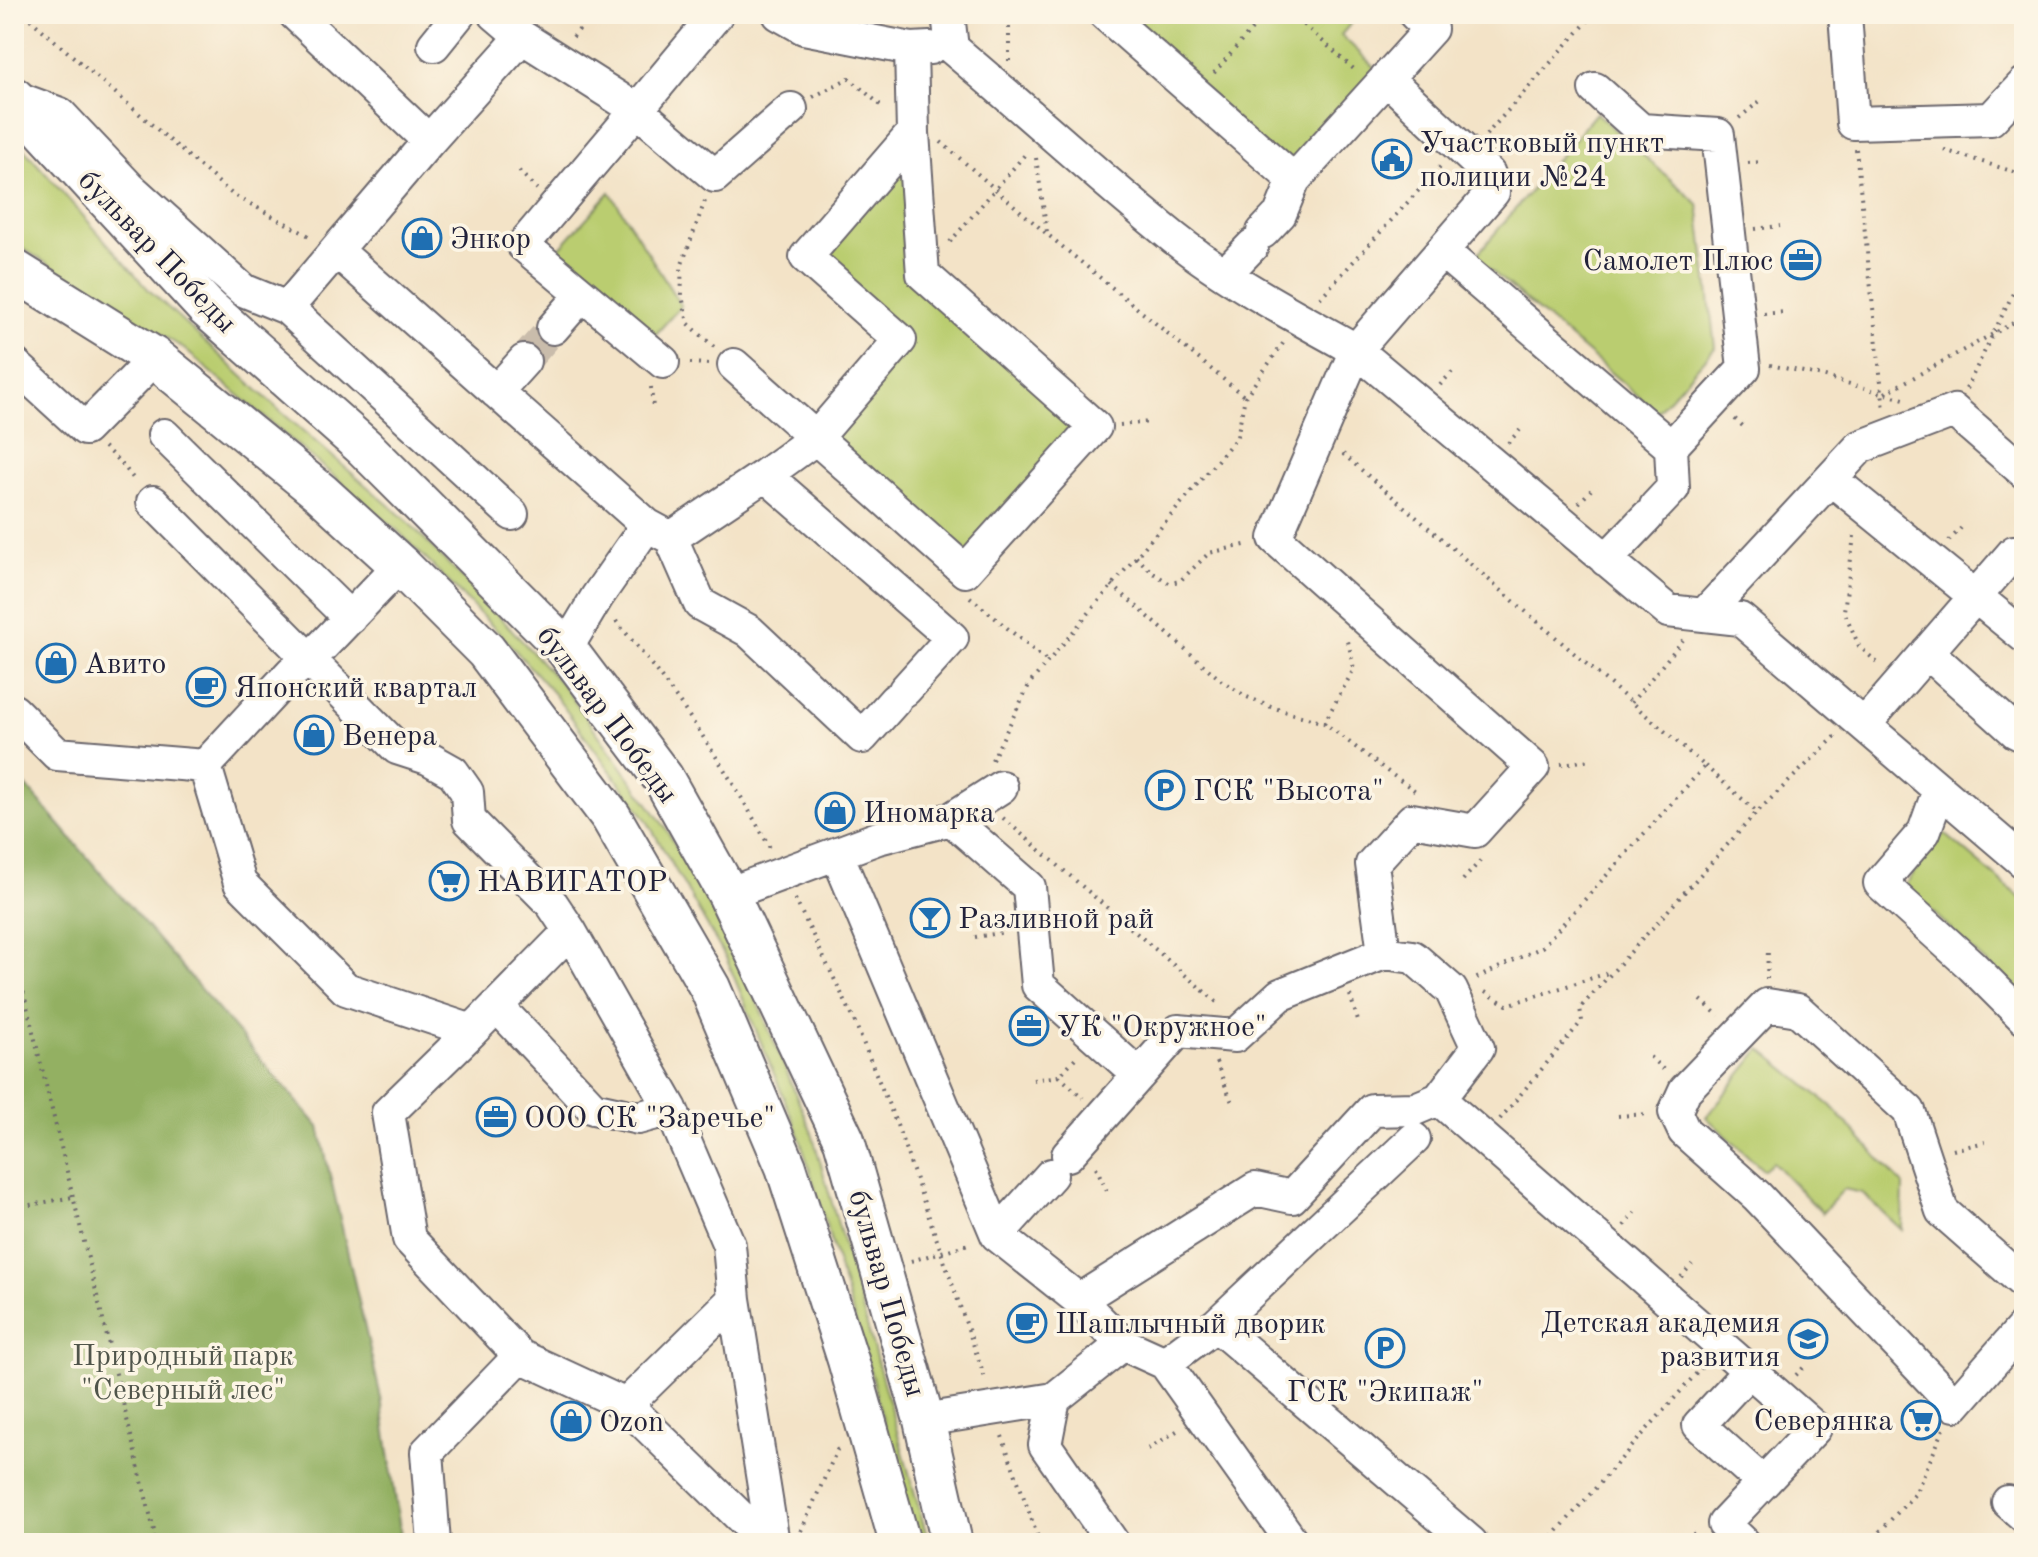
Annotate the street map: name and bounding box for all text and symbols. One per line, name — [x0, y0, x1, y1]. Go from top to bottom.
place label: Участковый пункт полиции №24 — [1420, 129, 1664, 193]
public building icon: Участковый пункт полиции №24 — [1371, 138, 1413, 180]
street label: бульвар Победы — [72, 165, 241, 339]
shop icon: Энкор — [401, 217, 443, 259]
place label: Энкор — [450, 225, 531, 255]
office icon: Самолет Плюс — [1780, 239, 1822, 281]
place label: Самолет Плюс — [1583, 247, 1773, 277]
street label: бульвар Победы — [530, 621, 682, 809]
shop icon: Авито — [35, 642, 77, 684]
place label: Авито — [84, 650, 167, 680]
cafe icon: Японский квартал — [185, 666, 227, 708]
place label: Японский квартал — [234, 674, 477, 704]
shop icon: Венера — [293, 714, 335, 756]
place label: Венера — [342, 722, 437, 752]
parking icon: ГСК "Высота" — [1144, 769, 1186, 811]
place label: ГСК "Высота" — [1193, 777, 1384, 807]
shop icon: Иномарка — [814, 791, 856, 833]
place label: Иномарка — [863, 799, 995, 829]
supermarket icon: НАВИГАТОР — [428, 860, 470, 902]
place label: НАВИГАТОР — [477, 868, 667, 898]
bar icon: Разливной рай — [909, 897, 951, 939]
place label: Разливной рай — [958, 905, 1154, 935]
office icon: УК "Окружное" — [1008, 1005, 1050, 1047]
place label: УК "Окружное" — [1057, 1013, 1267, 1043]
office icon: ООО СК "Заречье" — [475, 1096, 517, 1138]
place label: ООО СК "Заречье" — [524, 1104, 775, 1134]
street label: бульвар Победы — [842, 1187, 930, 1400]
cafe icon: Шашлычный дворик — [1006, 1302, 1048, 1344]
place label: Детская академия развития — [1541, 1309, 1780, 1373]
place label: Шашлычный дворик — [1055, 1310, 1326, 1340]
school or university icon: Детская академия развития — [1787, 1318, 1829, 1360]
parking icon: ГСК "Экипаж" — [1364, 1327, 1406, 1369]
park label: Природный парк "Северный лес" — [72, 1342, 294, 1406]
place label: ГСК "Экипаж" — [1287, 1378, 1483, 1408]
supermarket icon: Северянка — [1900, 1399, 1942, 1441]
shop icon: Ozon — [550, 1400, 592, 1442]
place label: Северянка — [1753, 1407, 1893, 1437]
place label: Ozon — [599, 1408, 664, 1438]

